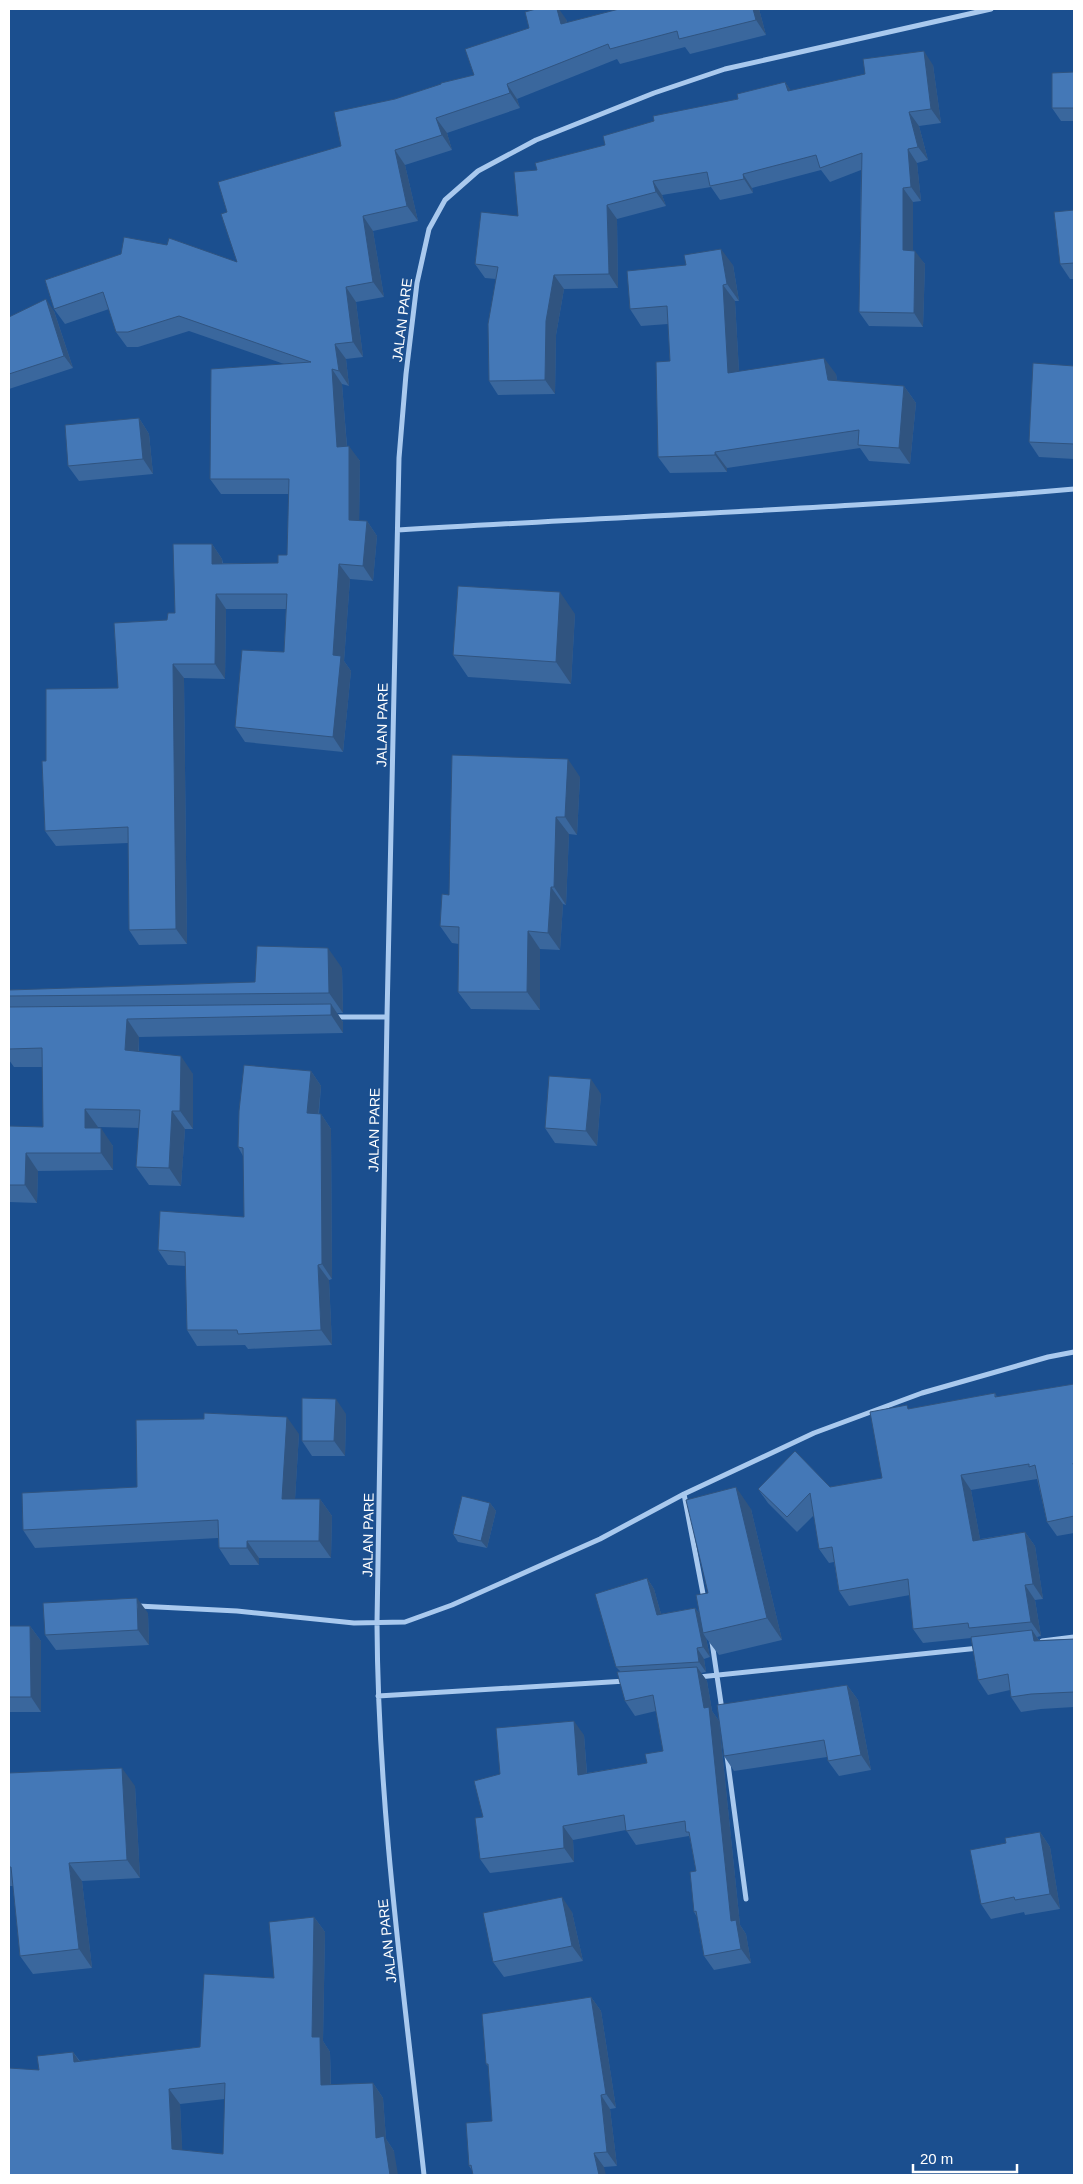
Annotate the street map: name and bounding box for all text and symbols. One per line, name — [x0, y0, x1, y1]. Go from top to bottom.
street label: JALAN PARE — [389, 277, 415, 363]
street label: JALAN PARE — [373, 683, 391, 767]
street label: JALAN PARE — [365, 1088, 383, 1172]
street label: JALAN PARE — [359, 1493, 377, 1577]
street label: JALAN PARE — [375, 1898, 399, 1984]
scale bar — [913, 2142, 1017, 2174]
text: 20 m — [920, 2150, 953, 2167]

